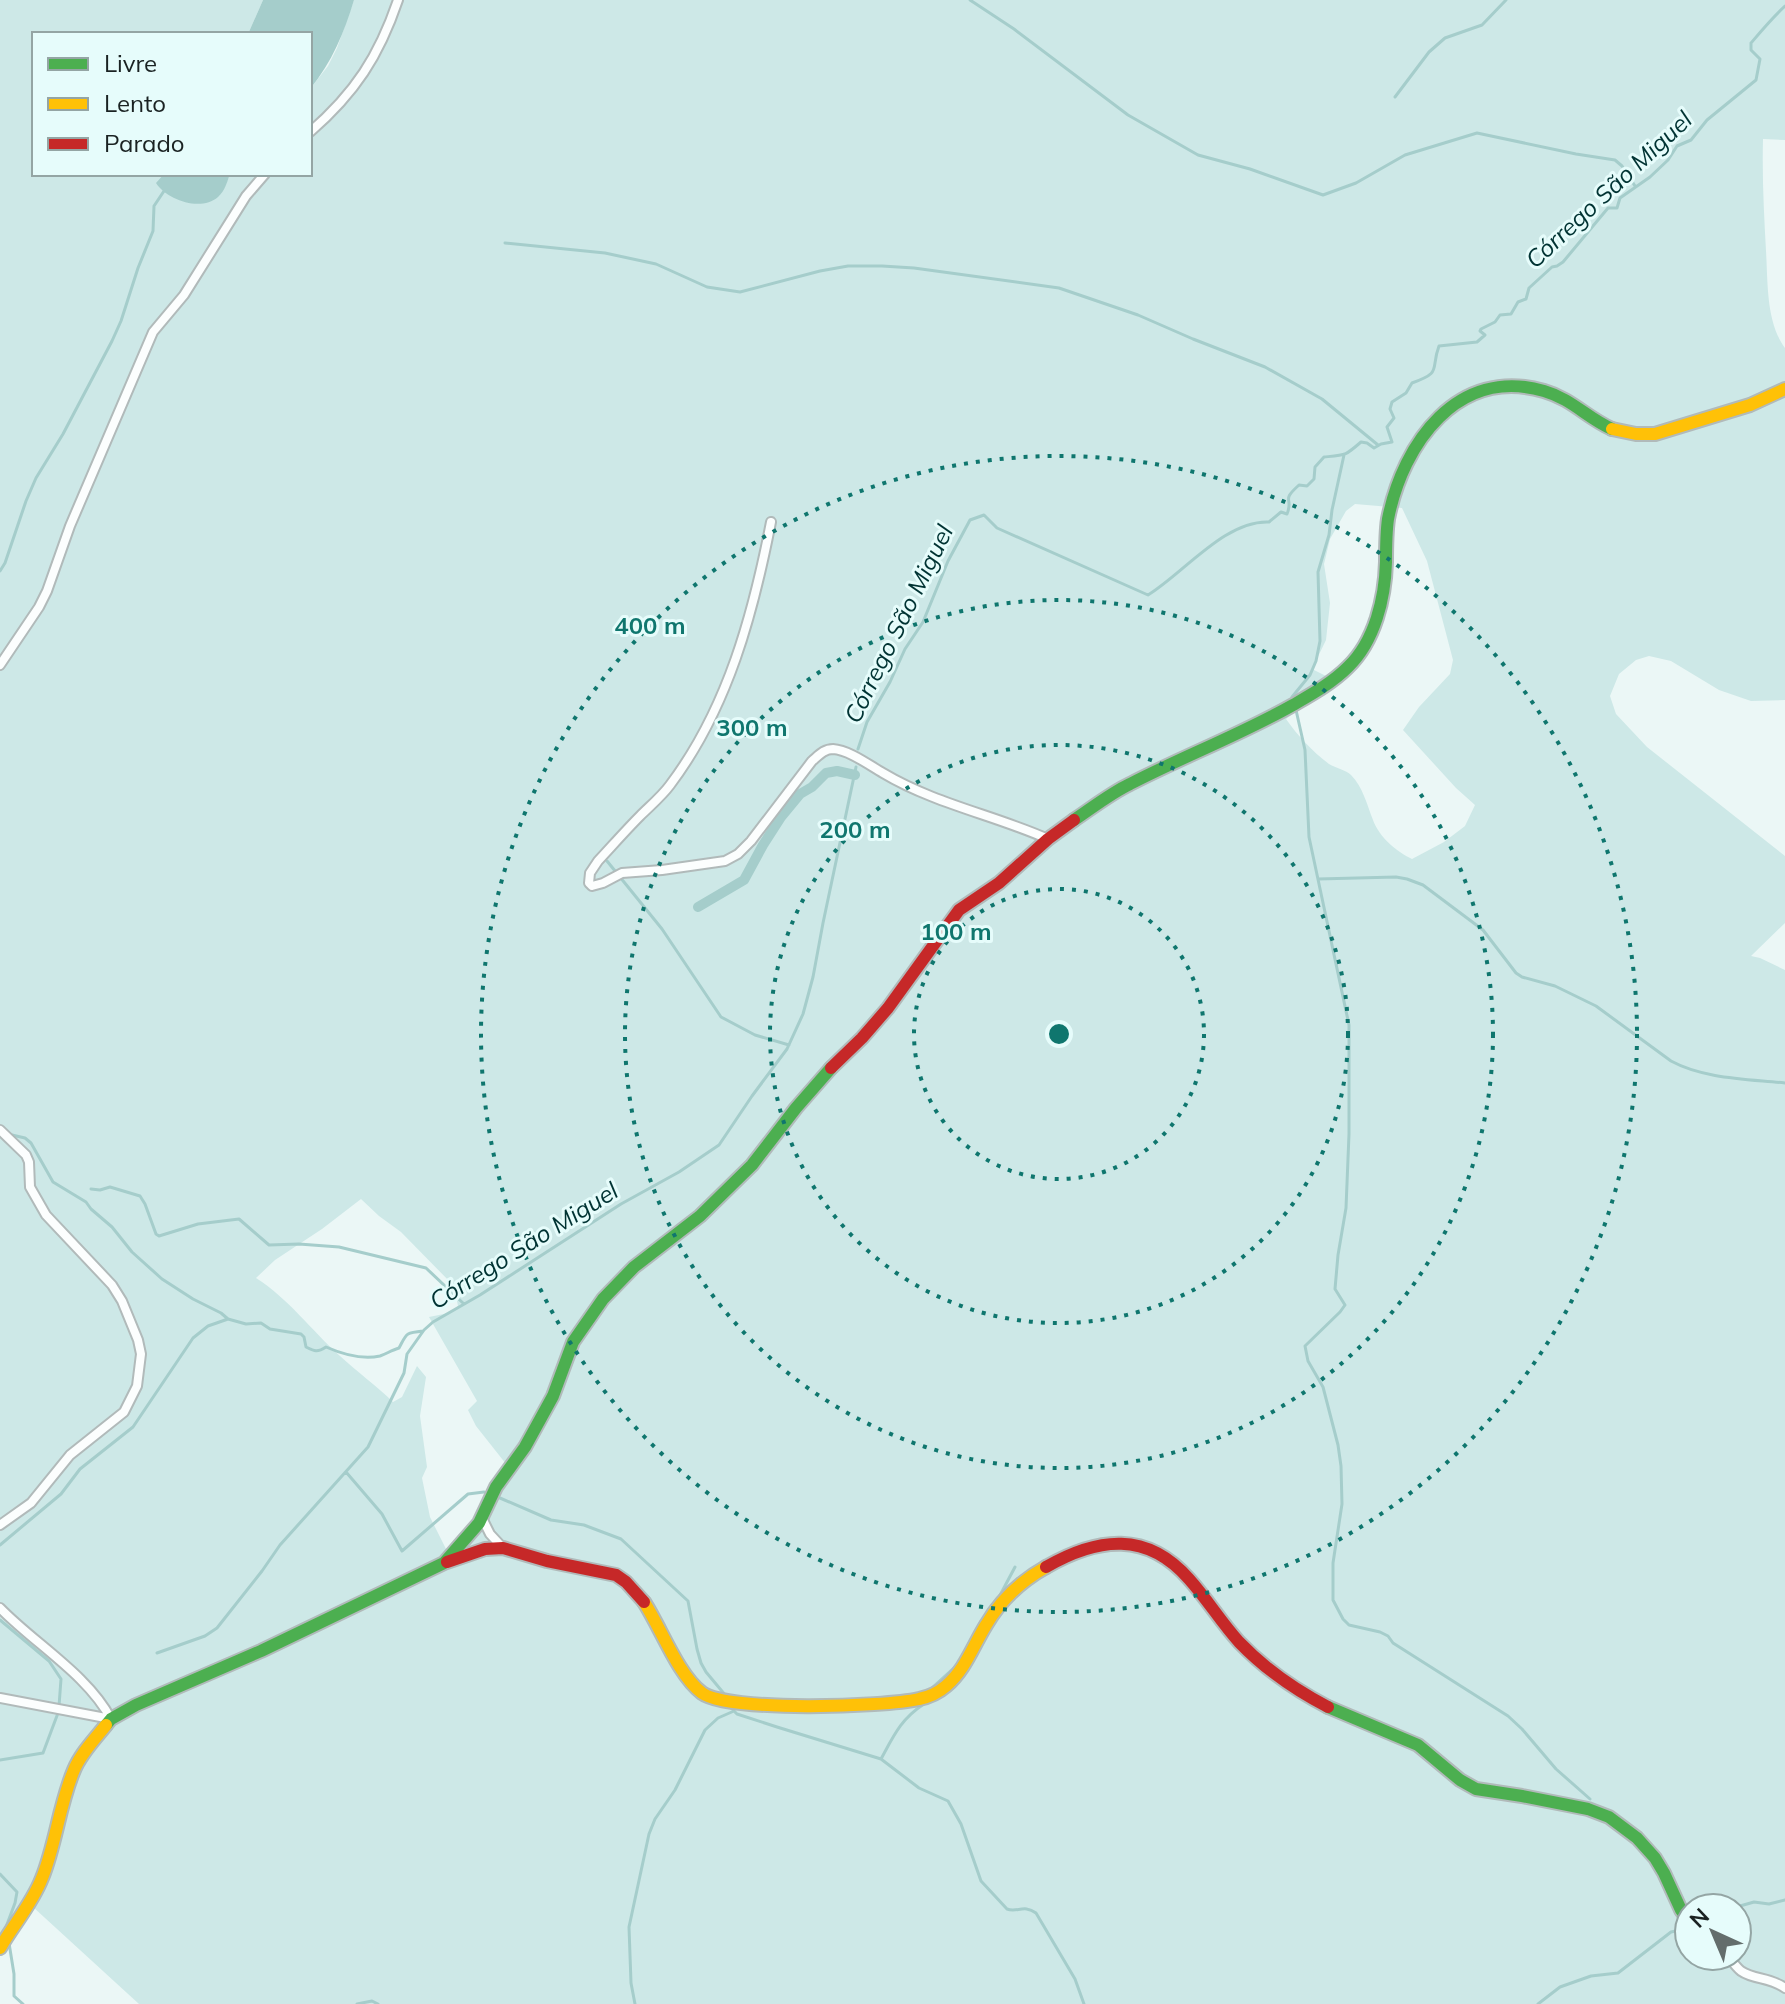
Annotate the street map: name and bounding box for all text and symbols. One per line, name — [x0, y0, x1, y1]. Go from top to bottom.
legend — [32, 32, 312, 176]
text: Livre — [104, 48, 157, 78]
text: Lento — [104, 88, 166, 118]
water label: Córrego São Miguel — [1519, 104, 1698, 274]
text: Parado — [104, 128, 185, 158]
water label: Córrego São Miguel — [837, 519, 959, 728]
text: 400 m — [614, 610, 686, 640]
text: 300 m — [716, 712, 788, 742]
text: 200 m — [819, 814, 891, 844]
text: 100 m — [920, 916, 992, 946]
centre of rings — [1045, 1020, 1073, 1048]
water label: Córrego São Miguel — [424, 1175, 624, 1315]
north arrow — [1673, 1892, 1753, 1972]
text: N — [1683, 1902, 1715, 1933]

